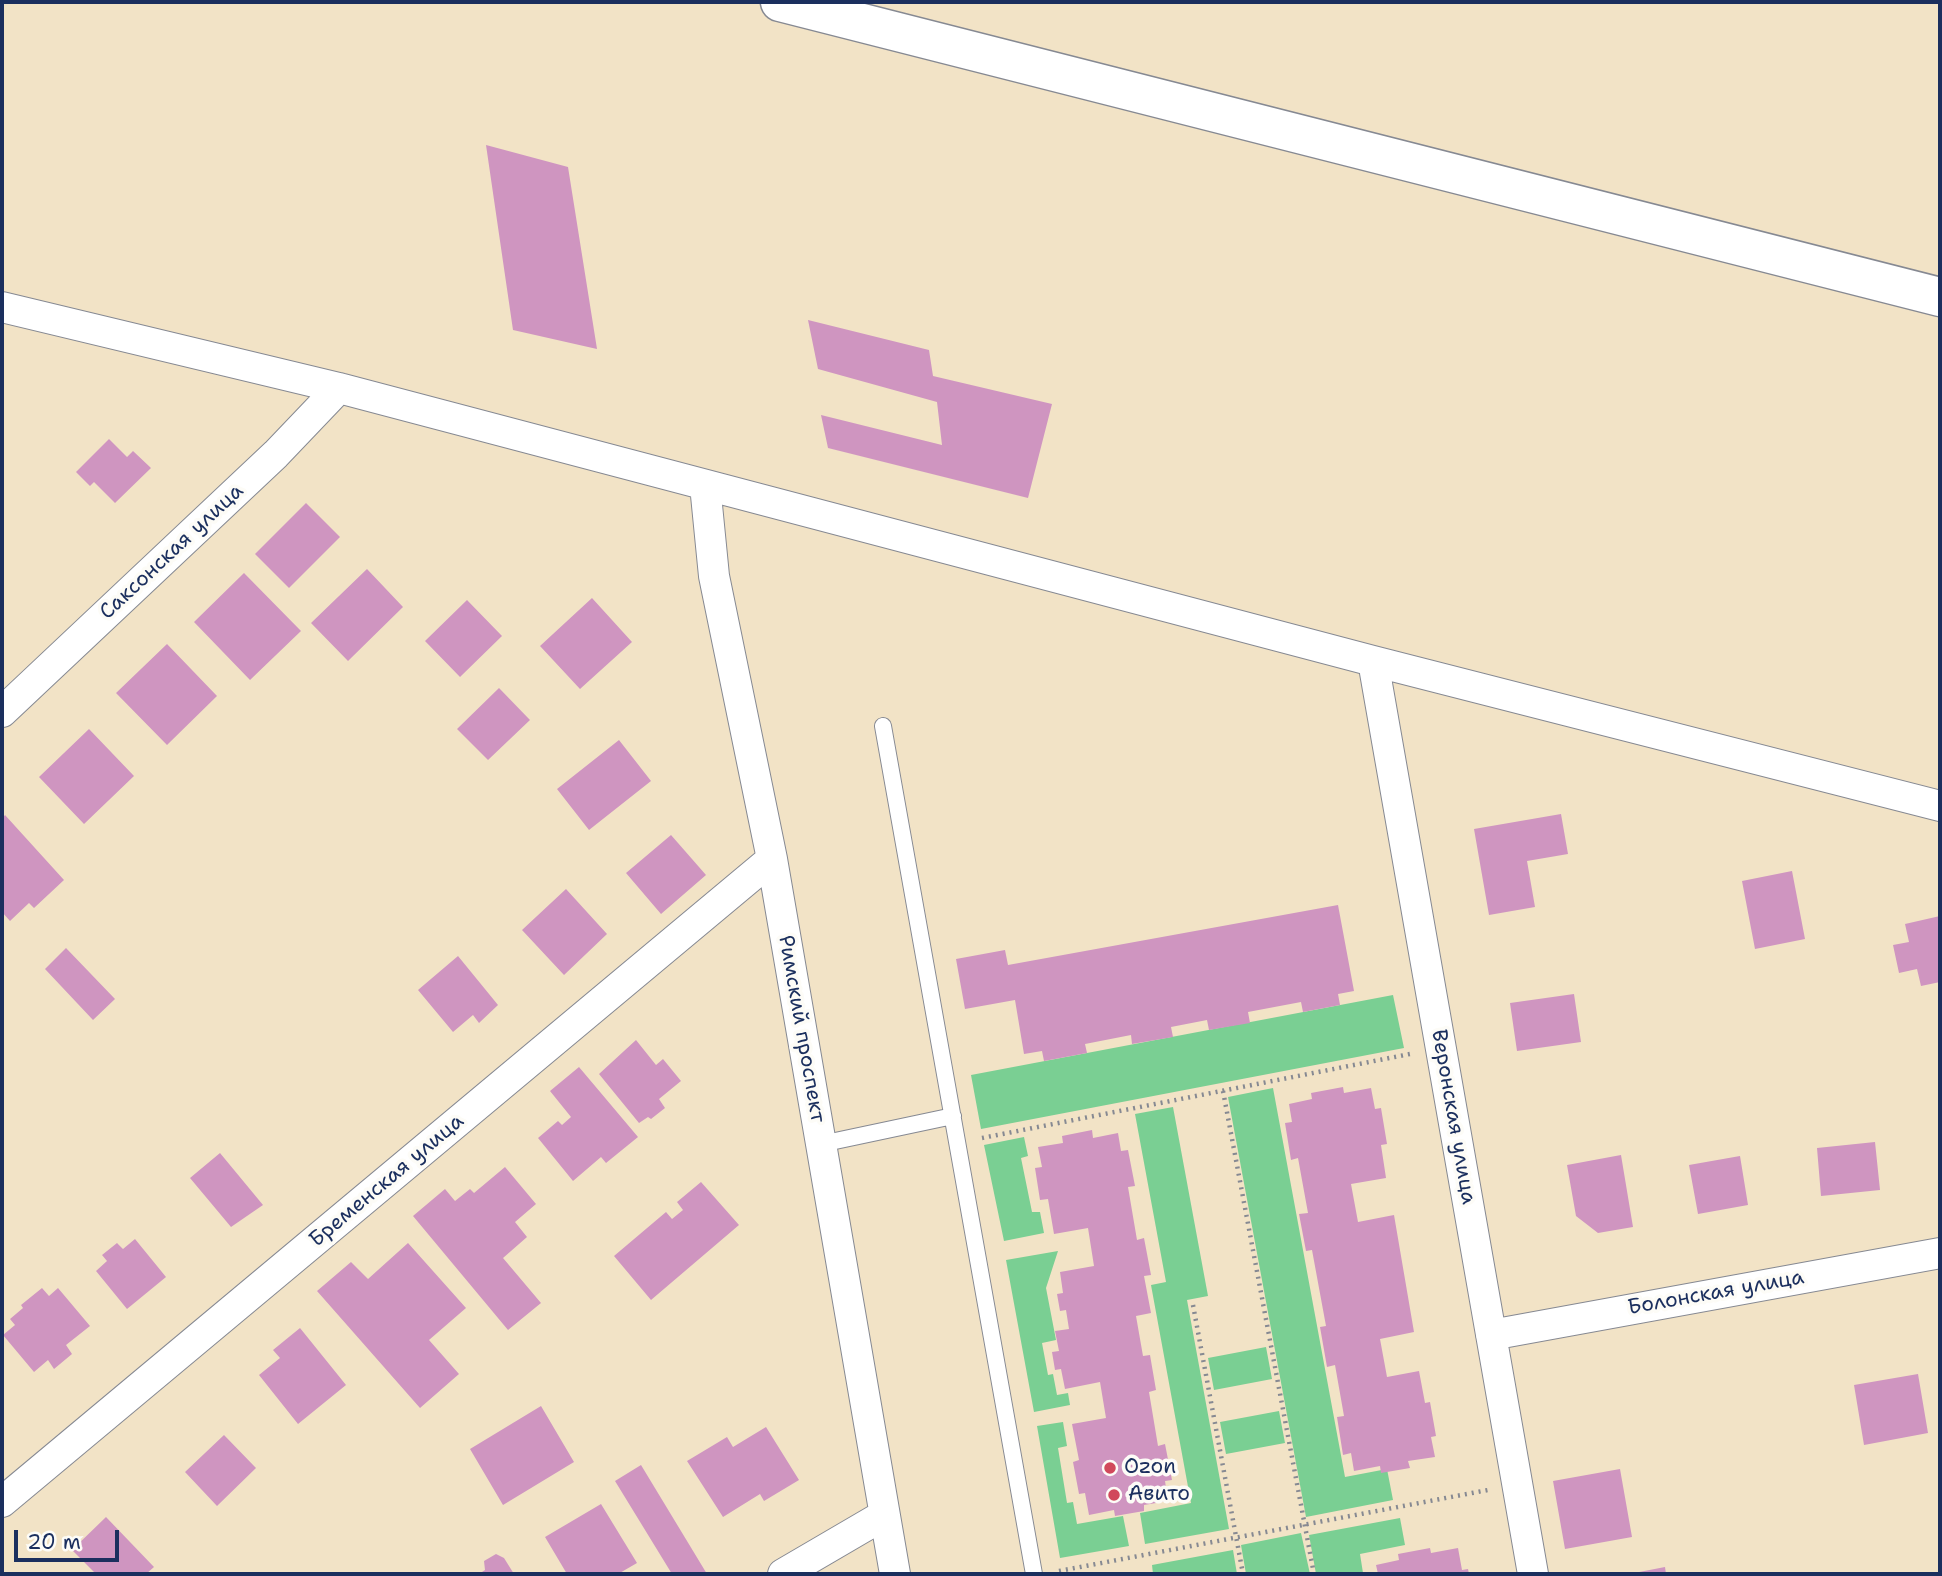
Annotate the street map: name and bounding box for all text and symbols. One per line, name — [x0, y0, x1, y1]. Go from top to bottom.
street label: Саксонская улица — [95, 479, 249, 625]
street label: Римский проспект — [772, 933, 830, 1125]
street label: Веронская улица — [1425, 1028, 1481, 1206]
street label: Бременская улица — [305, 1109, 469, 1253]
street label: Болонская улица — [1626, 1265, 1806, 1321]
place label: Ozon — [1124, 1455, 1176, 1481]
marker: Ozon — [1102, 1460, 1118, 1476]
place label: Авито — [1128, 1482, 1190, 1508]
marker: Авито — [1106, 1487, 1122, 1503]
scale bar — [18, 1516, 122, 1560]
text: 20 m — [27, 1528, 81, 1556]

